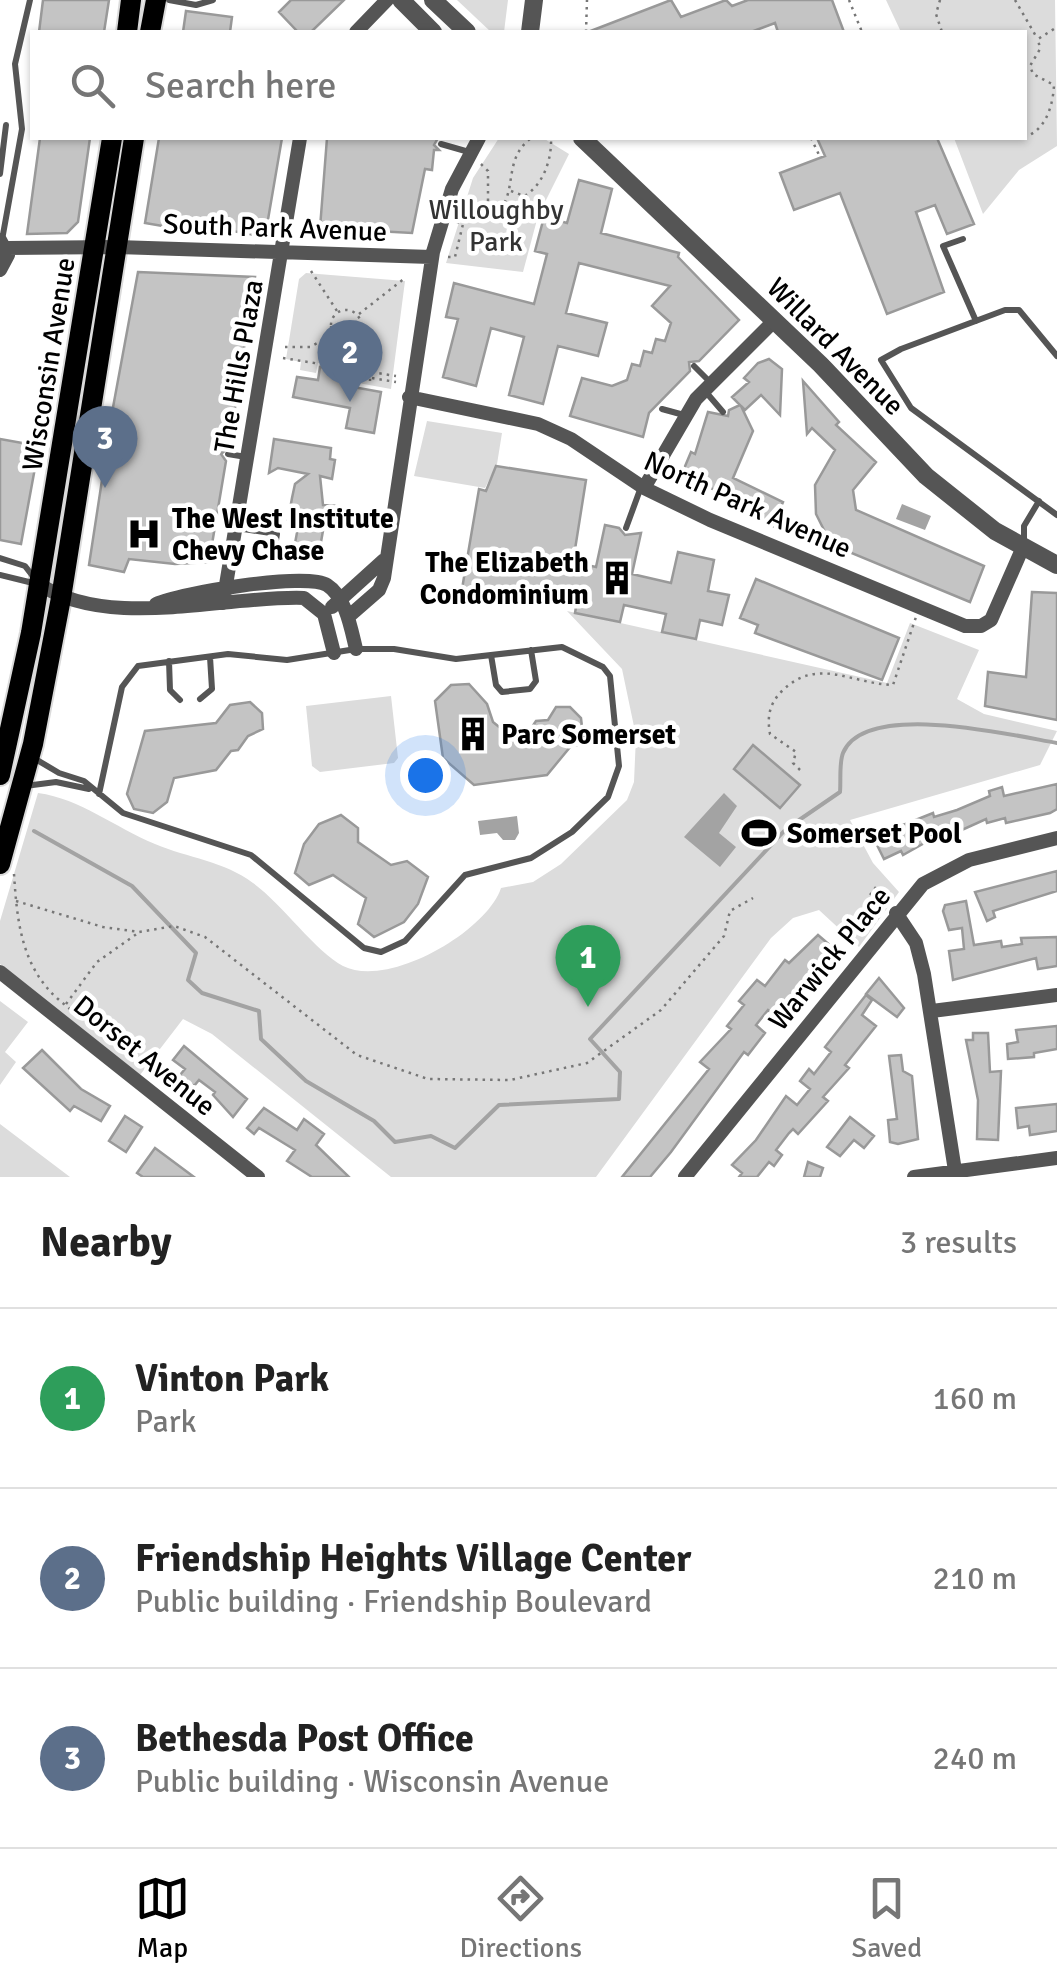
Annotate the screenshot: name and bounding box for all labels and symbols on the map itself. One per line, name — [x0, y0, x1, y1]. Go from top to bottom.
park label: Willoughby Park — [428, 193, 564, 259]
street label: South Park Avenue — [162, 207, 388, 249]
street label: Wisconsin Avenue — [15, 255, 83, 473]
street label: Willard Avenue — [759, 271, 911, 423]
street label: The Hills Plaza — [207, 277, 271, 455]
pin: 2 — [318, 320, 382, 402]
pin: 3 — [72, 406, 138, 488]
street label: North Park Avenue — [639, 444, 856, 566]
place label: The West Institute Chevy Chase — [172, 502, 394, 568]
hospital icon: The West Institute Chevy Chase — [125, 515, 163, 553]
place label: The Elizabeth Condominium — [420, 546, 589, 612]
building icon: The Elizabeth Condominium — [598, 559, 636, 597]
building icon: Parc Somerset — [454, 715, 492, 753]
place label: Parc Somerset — [501, 718, 677, 752]
your location — [400, 750, 451, 801]
sports icon: Somerset Pool — [740, 814, 778, 852]
place label: Somerset Pool — [787, 817, 962, 851]
street label: Warwick Place — [762, 880, 898, 1037]
pin: 1 — [556, 924, 620, 1007]
street label: Dorset Avenue — [67, 988, 222, 1123]

